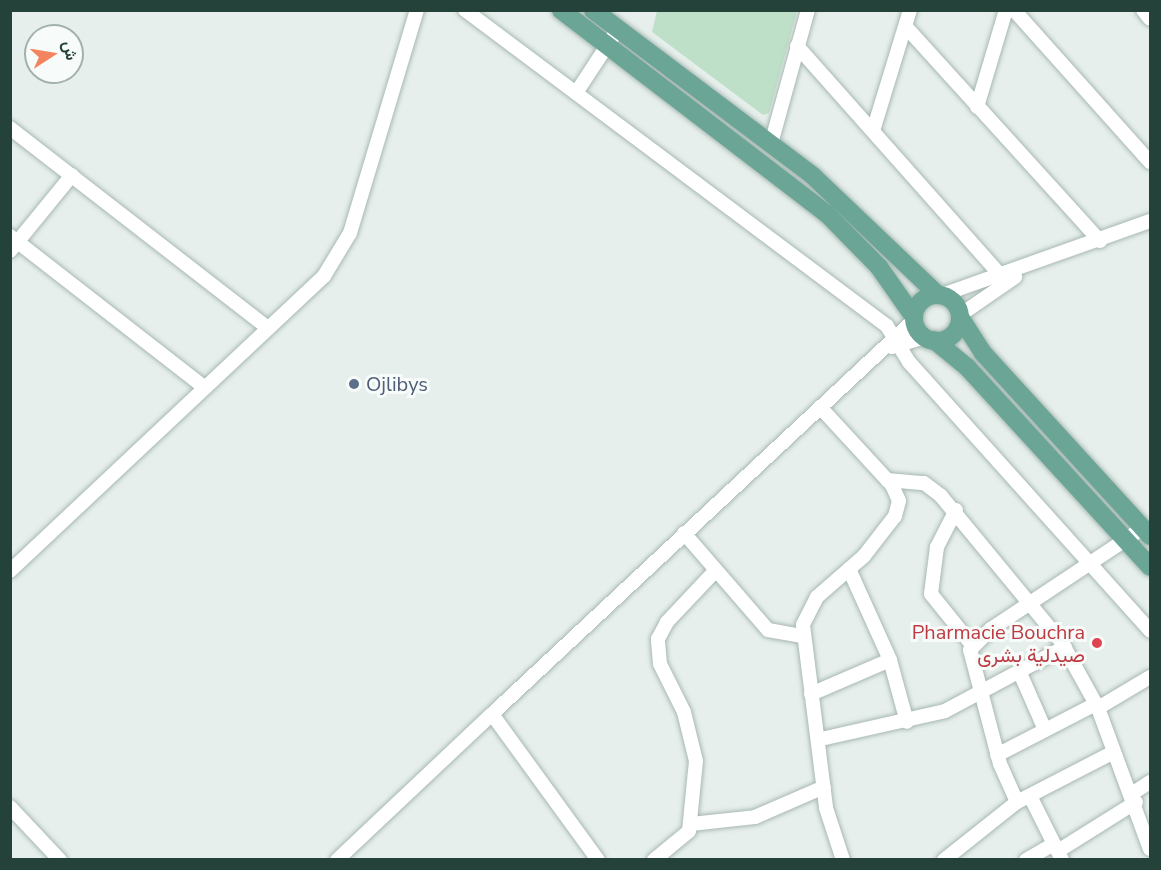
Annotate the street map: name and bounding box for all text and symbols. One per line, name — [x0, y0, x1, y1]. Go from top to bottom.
north arrow — [24, 24, 84, 84]
text: ش — [57, 39, 82, 62]
place label: Ojlibys — [366, 372, 428, 396]
marker: Ojlibys — [347, 377, 361, 391]
place label: Pharmacie Bouchra صيدلية بشرى — [912, 620, 1085, 667]
marker: Pharmacie Bouchra صيدلية بشرى — [1090, 636, 1104, 650]

